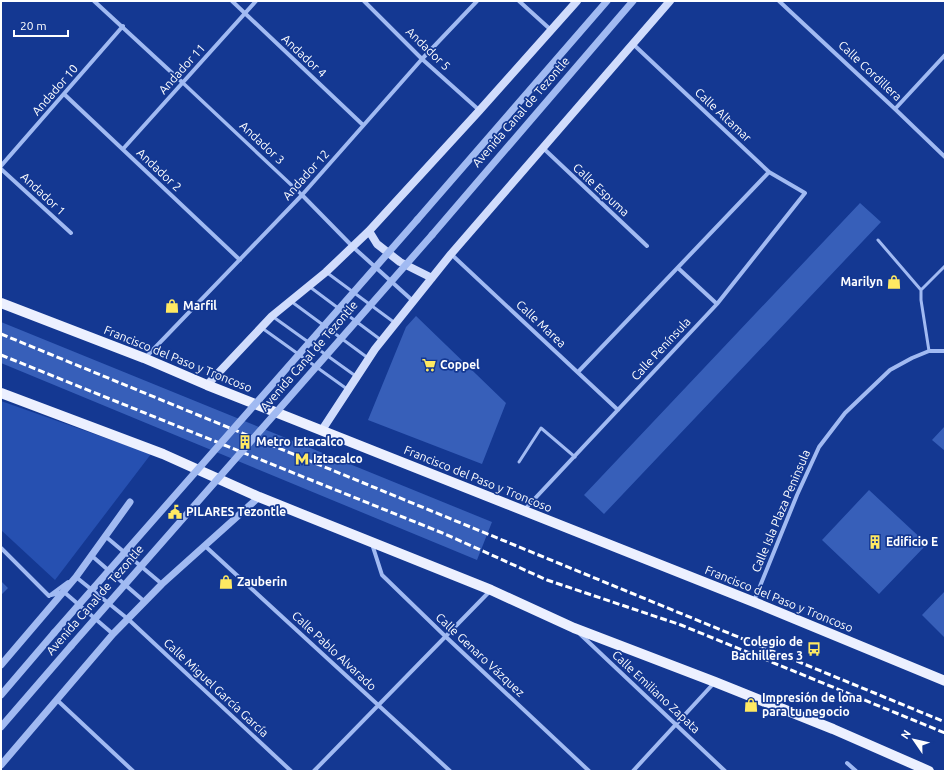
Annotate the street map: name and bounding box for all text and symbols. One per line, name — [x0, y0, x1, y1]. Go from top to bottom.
scale bar — [14, 12, 68, 38]
text: 20 m — [20, 19, 47, 32]
street label: Andador 5 — [404, 25, 453, 73]
street label: Andador 4 — [279, 32, 329, 80]
street label: Calle Cordillera — [836, 38, 905, 103]
street label: Andador 11 — [156, 41, 207, 96]
street label: Avenida Canal de Tezontle — [469, 54, 572, 169]
street label: Andador 10 — [29, 62, 80, 118]
street label: Calle Altamar — [693, 85, 754, 144]
street label: Andador 3 — [237, 119, 287, 166]
street label: Andador 2 — [134, 146, 184, 193]
street label: Andador 12 — [280, 147, 331, 202]
street label: Calle Espuma — [571, 160, 632, 219]
street label: Andador 1 — [18, 170, 68, 217]
shop icon: Marilyn — [886, 274, 902, 290]
place label: Marilyn — [841, 275, 883, 288]
street label: Calle Marea — [514, 297, 569, 350]
shop icon: Marfil — [164, 298, 180, 314]
street label: Avenida Canal de Tezontle — [257, 298, 360, 413]
place label: Marfil — [183, 299, 217, 312]
street label: Calle Península — [628, 315, 693, 383]
street label: Francisco del Paso y Troncoso — [102, 323, 254, 394]
supermarket icon: Coppel — [421, 357, 437, 373]
place label: Coppel — [440, 358, 480, 371]
building icon: Metro Iztacalco — [237, 434, 253, 450]
place label: Metro Iztacalco — [256, 435, 343, 448]
street label: Francisco del Paso y Troncoso — [402, 443, 554, 514]
street label: Calle Isla Plaza Peninsula — [749, 447, 812, 574]
metro station icon: Iztacalco — [294, 451, 310, 467]
place label: Iztacalco — [313, 452, 363, 465]
public building icon: PILARES Tezontle — [167, 504, 183, 520]
place label: PILARES Tezontle — [186, 505, 286, 518]
building icon: Edificio E — [867, 534, 883, 550]
place label: Edificio E — [886, 535, 938, 548]
street label: Avenida Canal de Tezontle — [43, 542, 146, 657]
street label: Francisco del Paso y Troncoso — [703, 563, 855, 634]
shop icon: Zauberin — [218, 574, 234, 590]
place label: Zauberin — [237, 575, 287, 588]
street label: Calle Pablo Alvarado — [290, 608, 379, 693]
street label: Calle Genaro Vázquez — [433, 610, 528, 699]
place label: Colegio de Bachilleres 3 — [731, 635, 803, 662]
street label: Calle Miguel García García — [161, 636, 271, 740]
bus stop icon: Colegio de Bachilleres 3 — [806, 641, 822, 657]
street label: Calle Emiliano Zapata — [610, 648, 703, 736]
place label: Impresión de lona para tu negocio — [762, 691, 862, 718]
shop icon: Impresión de lona para tu negocio — [743, 697, 759, 713]
north arrow — [894, 720, 934, 760]
text: N — [898, 728, 913, 741]

